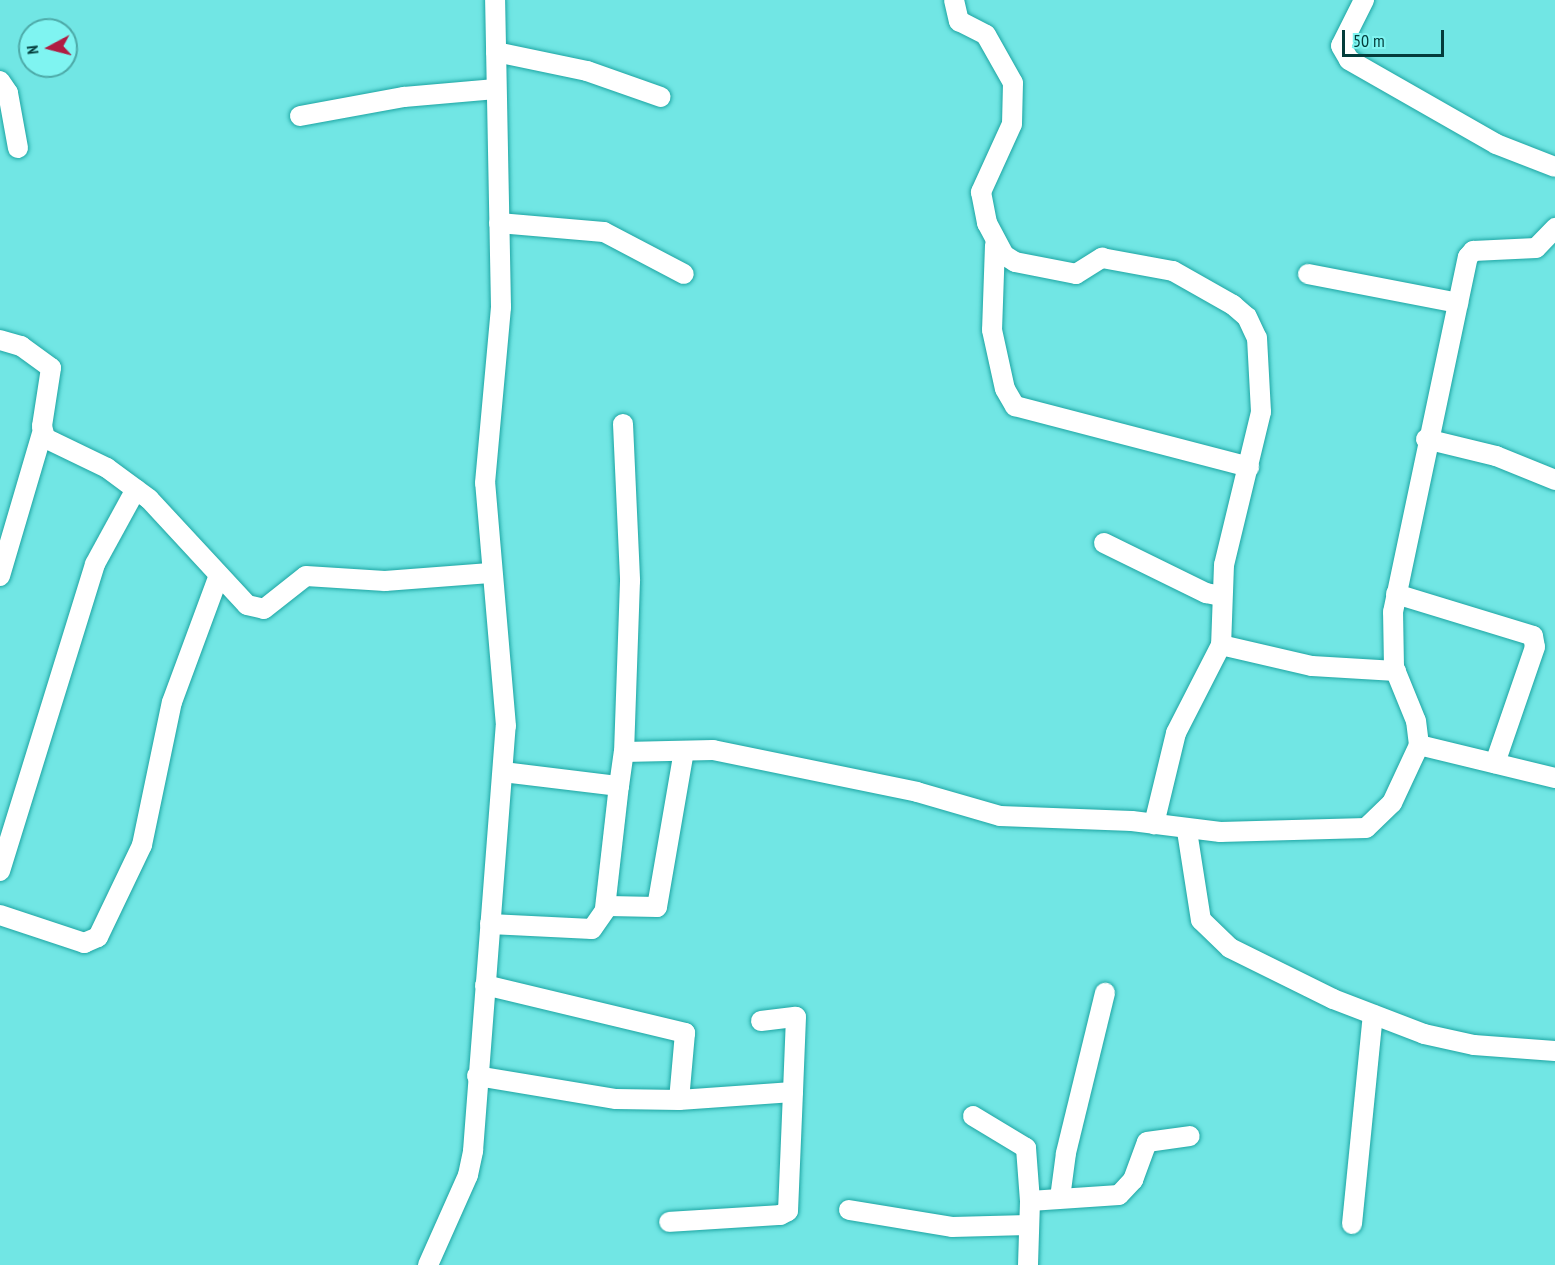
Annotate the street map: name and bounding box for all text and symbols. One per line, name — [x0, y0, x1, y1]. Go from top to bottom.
north arrow — [18, 18, 78, 78]
scale bar — [1345, 18, 1447, 56]
text: 50 m — [1353, 29, 1385, 52]
text: N — [22, 44, 43, 55]

